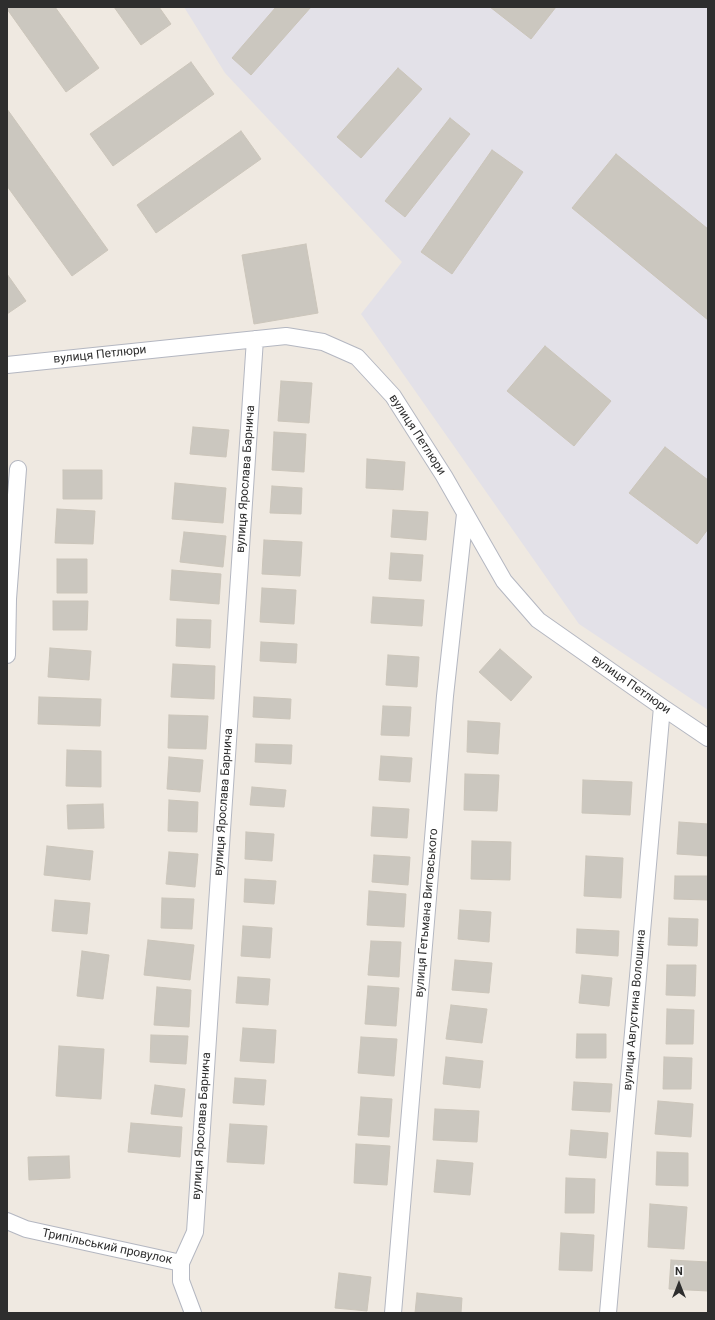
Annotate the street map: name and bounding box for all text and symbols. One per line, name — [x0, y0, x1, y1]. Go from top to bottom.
street label: вулиця Петлюри — [53, 343, 147, 367]
street label: вулиця Петлюри — [386, 392, 448, 478]
street label: вулиця Ярослава Барнича — [234, 405, 258, 553]
street label: вулиця Петлюри — [589, 652, 673, 718]
street label: вулиця Ярослава Барнича — [212, 728, 236, 876]
street label: вулиця Гетьмана Виговського — [412, 828, 442, 998]
street label: вулиця Августина Волошина — [621, 929, 649, 1091]
street label: вулиця Ярослава Барнича — [190, 1052, 214, 1200]
street label: Трипільський провулок — [41, 1226, 173, 1268]
north arrow — [659, 1264, 699, 1304]
text: N — [675, 1265, 683, 1278]

